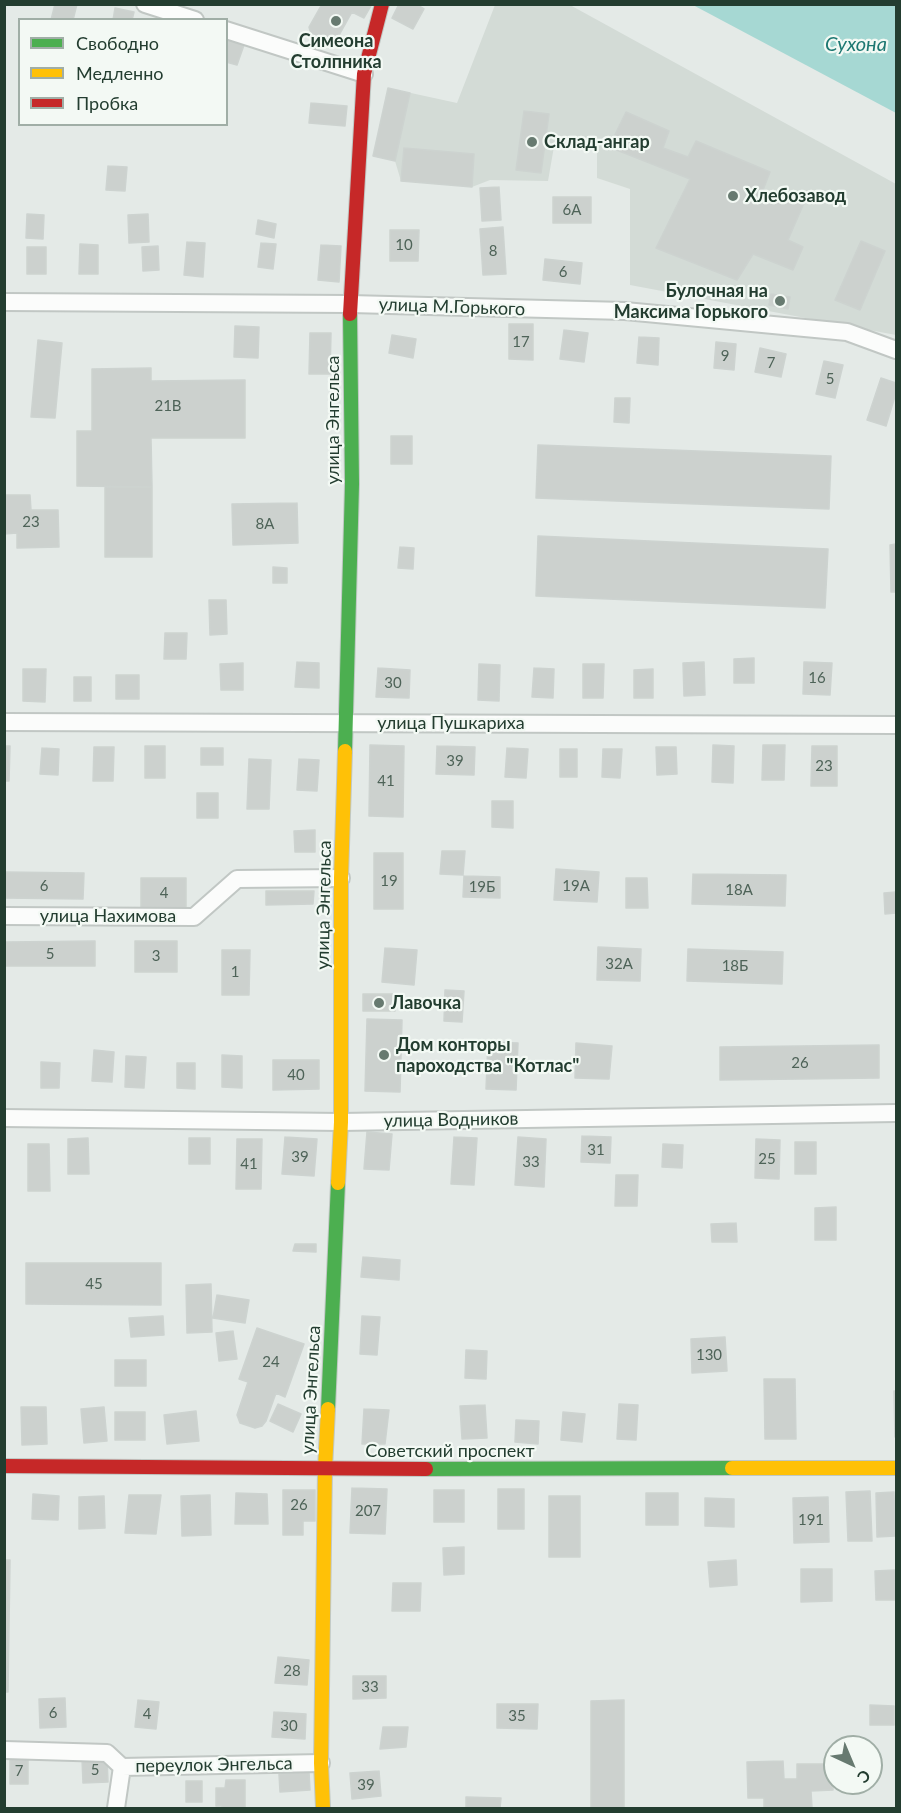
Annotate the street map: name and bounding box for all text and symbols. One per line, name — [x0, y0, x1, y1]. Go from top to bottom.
marker: Симеона Столпника — [329, 14, 343, 28]
legend — [18, 18, 228, 126]
place label: Симеона Столпника — [290, 30, 382, 72]
text: Свободно — [76, 32, 159, 54]
water label: Сухона — [825, 33, 887, 57]
text: Медленно — [76, 62, 164, 84]
text: Пробка — [76, 92, 138, 114]
place label: Склад-ангар — [544, 131, 650, 153]
marker: Склад-ангар — [525, 135, 539, 149]
place label: Хлебозавод — [745, 185, 846, 207]
marker: Хлебозавод — [726, 189, 740, 203]
house number: 6А — [563, 201, 581, 219]
house number: 10 — [395, 236, 413, 254]
house number: 8 — [489, 242, 497, 260]
house number: 6 — [559, 263, 567, 281]
place label: Булочная на Максима Горького — [614, 280, 768, 322]
street label: улица М.Горького — [378, 294, 526, 320]
marker: Булочная на Максима Горького — [773, 294, 787, 308]
house number: 17 — [512, 333, 530, 351]
house number: 9 — [721, 347, 729, 365]
house number: 7 — [767, 354, 775, 372]
street label: улица Энгельса — [322, 355, 344, 485]
house number: 5 — [826, 370, 834, 388]
house number: 21В — [154, 397, 182, 415]
house number: 23 — [22, 513, 40, 531]
house number: 8А — [256, 515, 274, 533]
house number: 16 — [808, 669, 826, 687]
house number: 30 — [384, 674, 402, 692]
street label: улица Пушкариха — [377, 712, 525, 734]
house number: 39 — [446, 752, 464, 770]
house number: 23 — [815, 757, 833, 775]
house number: 41 — [377, 772, 395, 790]
street label: улица Энгельса — [312, 840, 336, 970]
house number: 19 — [380, 872, 398, 890]
house number: 6 — [40, 877, 48, 895]
house number: 19А — [562, 877, 590, 895]
house number: 19Б — [469, 878, 495, 896]
house number: 18А — [725, 881, 753, 899]
house number: 4 — [160, 884, 168, 902]
street label: улица Нахимова — [40, 905, 176, 927]
house number: 5 — [46, 945, 54, 963]
house number: 3 — [152, 947, 160, 965]
house number: 32А — [605, 955, 633, 973]
house number: 18Б — [722, 957, 748, 975]
house number: 1 — [231, 963, 239, 981]
place label: Лавочка — [391, 992, 461, 1014]
marker: Лавочка — [372, 996, 386, 1010]
place label: Дом конторы пароходства "Котлас" — [396, 1034, 579, 1076]
marker: Дом конторы пароходства "Котлас" — [377, 1048, 391, 1062]
house number: 26 — [791, 1054, 809, 1072]
house number: 40 — [287, 1066, 305, 1084]
street label: улица Водников — [383, 1108, 519, 1132]
house number: 31 — [587, 1141, 605, 1159]
house number: 39 — [291, 1148, 309, 1166]
house number: 25 — [758, 1150, 776, 1168]
house number: 33 — [522, 1153, 540, 1171]
house number: 41 — [240, 1155, 258, 1173]
house number: 45 — [85, 1275, 103, 1293]
street label: улица Энгельса — [297, 1325, 325, 1455]
house number: 130 — [696, 1346, 722, 1364]
house number: 24 — [262, 1353, 280, 1371]
street label: Советский проспект — [365, 1440, 535, 1462]
house number: 26 — [290, 1496, 308, 1514]
house number: 207 — [355, 1502, 381, 1520]
house number: 191 — [798, 1511, 824, 1529]
house number: 28 — [283, 1662, 301, 1680]
house number: 33 — [361, 1678, 379, 1696]
house number: 6 — [49, 1704, 57, 1722]
house number: 4 — [143, 1705, 151, 1723]
house number: 35 — [508, 1707, 526, 1725]
house number: 30 — [280, 1717, 298, 1735]
north arrow — [823, 1735, 883, 1795]
street label: переулок Энгельса — [135, 1753, 293, 1777]
house number: 5 — [91, 1761, 99, 1779]
house number: 7 — [15, 1762, 23, 1780]
text: С — [854, 1766, 875, 1787]
house number: 39 — [357, 1776, 375, 1794]

